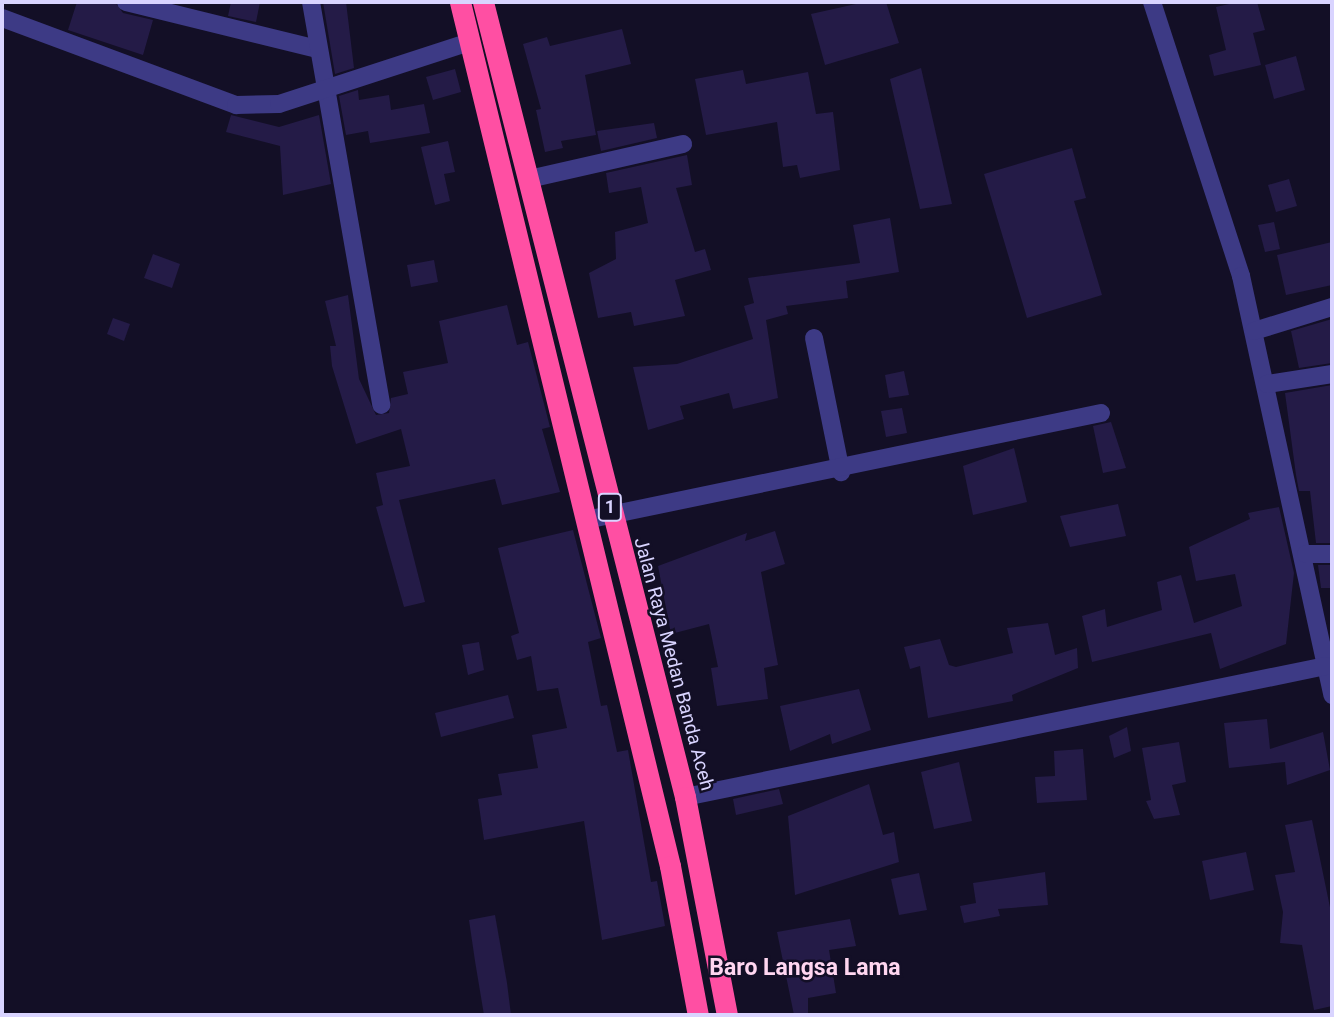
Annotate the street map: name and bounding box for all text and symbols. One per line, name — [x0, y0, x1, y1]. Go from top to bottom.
road number: 1 — [598, 492, 622, 522]
street label: Jalan Raya Medan Banda Aceh — [629, 535, 719, 793]
district label: Baro Langsa Lama — [709, 954, 901, 982]

